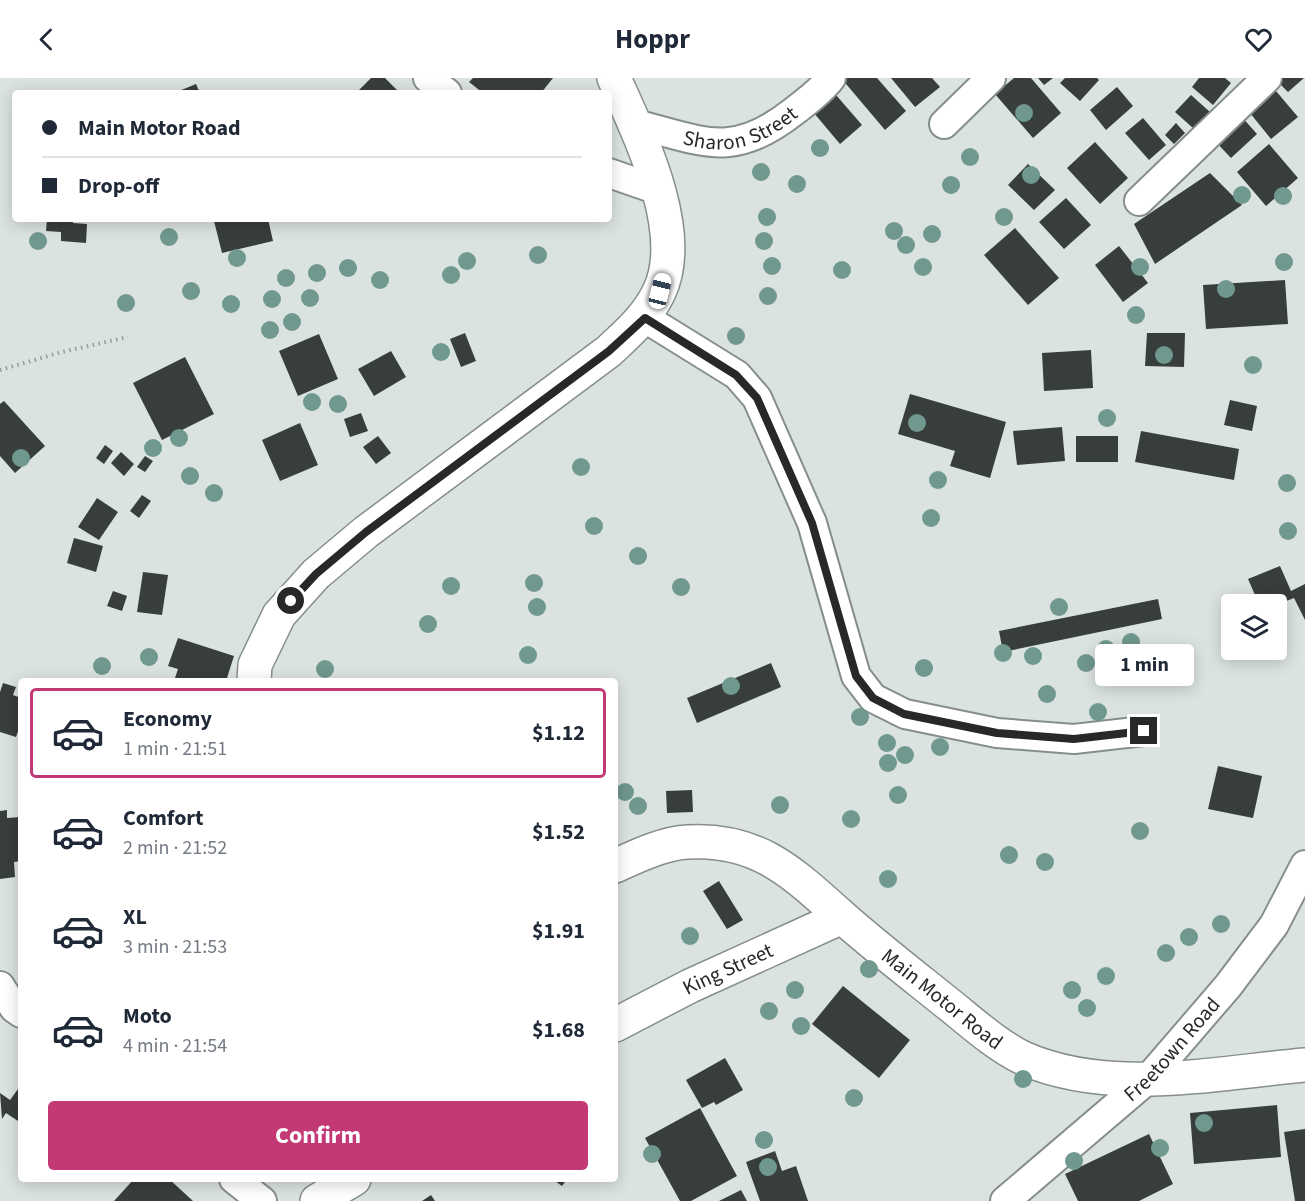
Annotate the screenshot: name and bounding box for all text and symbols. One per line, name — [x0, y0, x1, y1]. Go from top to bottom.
text: Hoppr — [615, 20, 690, 59]
icon: back — [30, 23, 63, 56]
icon: heart — [1242, 23, 1275, 56]
street label: Sharon Street — [680, 99, 804, 158]
text: Main Motor Road — [78, 112, 241, 144]
text: Drop-off — [78, 170, 159, 202]
car — [647, 271, 673, 311]
route start — [277, 587, 304, 614]
map controls — [1221, 594, 1287, 660]
button: layers — [1221, 594, 1287, 660]
callout: 1 min — [1094, 644, 1194, 686]
text: 1 min — [1120, 651, 1169, 679]
text: Economy — [123, 703, 212, 735]
icon: car — [51, 706, 105, 760]
text: $1.12 — [532, 717, 585, 749]
route end — [1130, 717, 1157, 744]
text: 1 min · 21:51 — [123, 735, 227, 763]
text: Comfort — [123, 802, 204, 834]
icon: car — [51, 805, 105, 859]
text: $1.52 — [532, 816, 585, 848]
text: 2 min · 21:52 — [123, 834, 227, 862]
text: XL — [123, 901, 147, 933]
icon: car — [51, 904, 105, 958]
text: $1.91 — [532, 915, 585, 947]
text: 3 min · 21:53 — [123, 933, 227, 961]
street label: King Street — [677, 935, 778, 1002]
street label: Main Motor Road — [875, 941, 1009, 1057]
street label: Freetown Road — [1117, 990, 1227, 1108]
text: Moto — [123, 1000, 172, 1032]
icon: car — [51, 1003, 105, 1057]
text: $1.68 — [532, 1014, 585, 1046]
text: 4 min · 21:54 — [123, 1032, 227, 1060]
button: Confirm — [48, 1101, 588, 1170]

